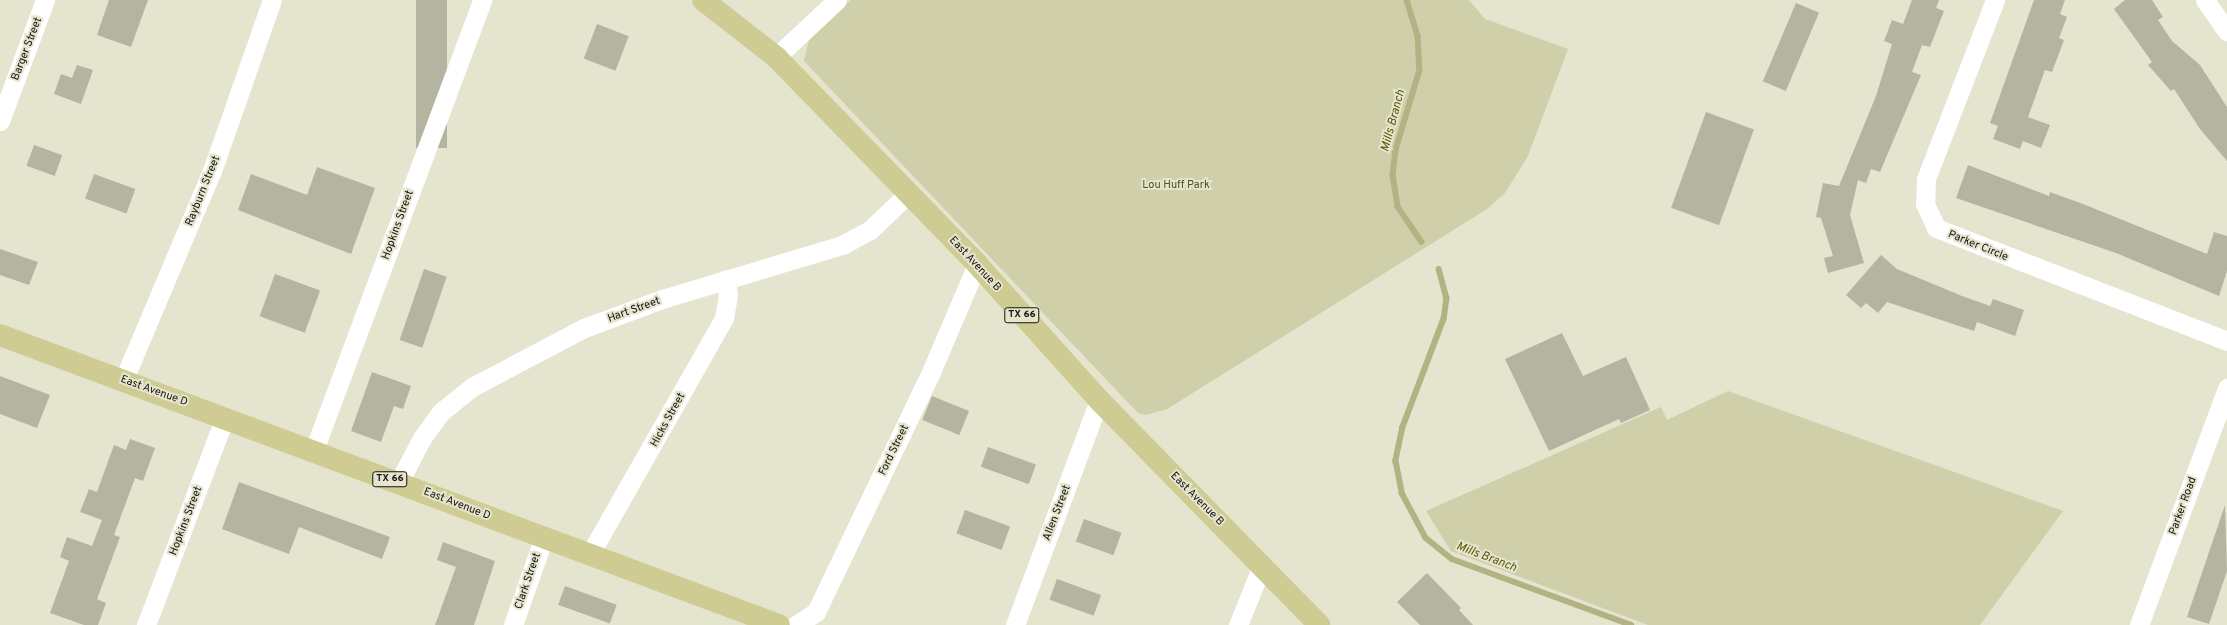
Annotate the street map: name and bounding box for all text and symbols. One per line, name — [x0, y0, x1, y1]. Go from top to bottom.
street label: Barger Street — [9, 16, 45, 82]
water label: Mills Branch — [1379, 89, 1409, 153]
street label: Rayburn Street — [183, 154, 223, 228]
park label: Lou Huff Park — [1142, 178, 1210, 192]
street label: Hopkins Street — [379, 189, 417, 261]
street label: Parker Circle — [1946, 228, 2010, 264]
street label: East Avenue B — [946, 234, 1004, 294]
street label: Hart Street — [606, 294, 662, 326]
road number: TX 66 — [1004, 307, 1040, 323]
street label: East Avenue D — [118, 373, 190, 409]
street label: Hicks Street — [648, 391, 688, 449]
street label: Ford Street — [876, 423, 912, 477]
street label: East Avenue B — [1167, 469, 1227, 529]
road number: TX 66 — [372, 471, 408, 487]
street label: Parker Road — [2166, 475, 2200, 537]
street label: Allen Street — [1040, 483, 1074, 543]
street label: Hopkins Street — [167, 485, 205, 557]
street label: East Avenue D — [422, 485, 492, 523]
water label: Mills Branch — [1454, 540, 1518, 576]
street label: Clark Street — [512, 551, 544, 611]

